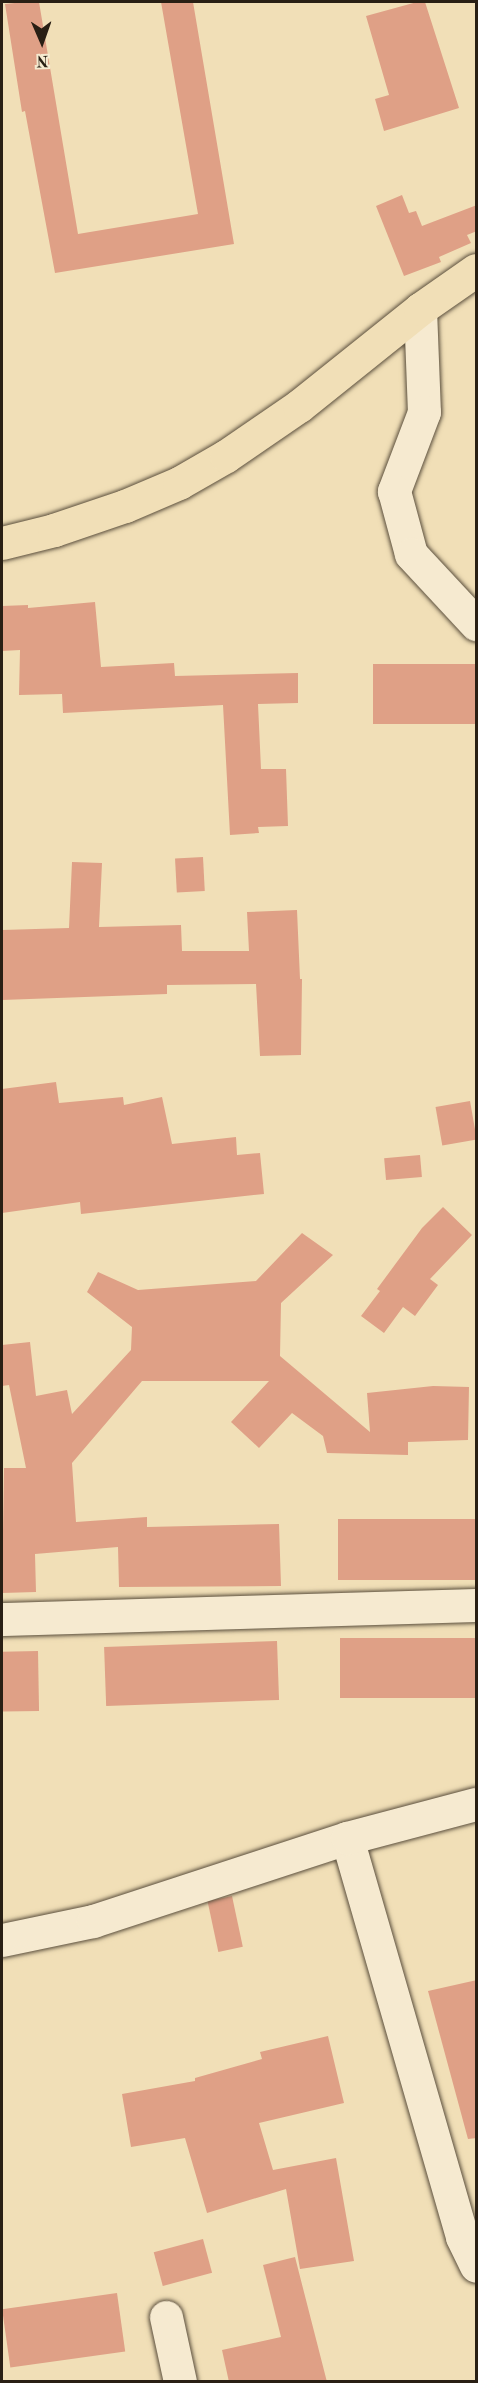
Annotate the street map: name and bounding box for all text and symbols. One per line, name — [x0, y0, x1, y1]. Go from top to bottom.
north arrow — [12, 12, 72, 72]
text: N — [36, 52, 49, 68]

